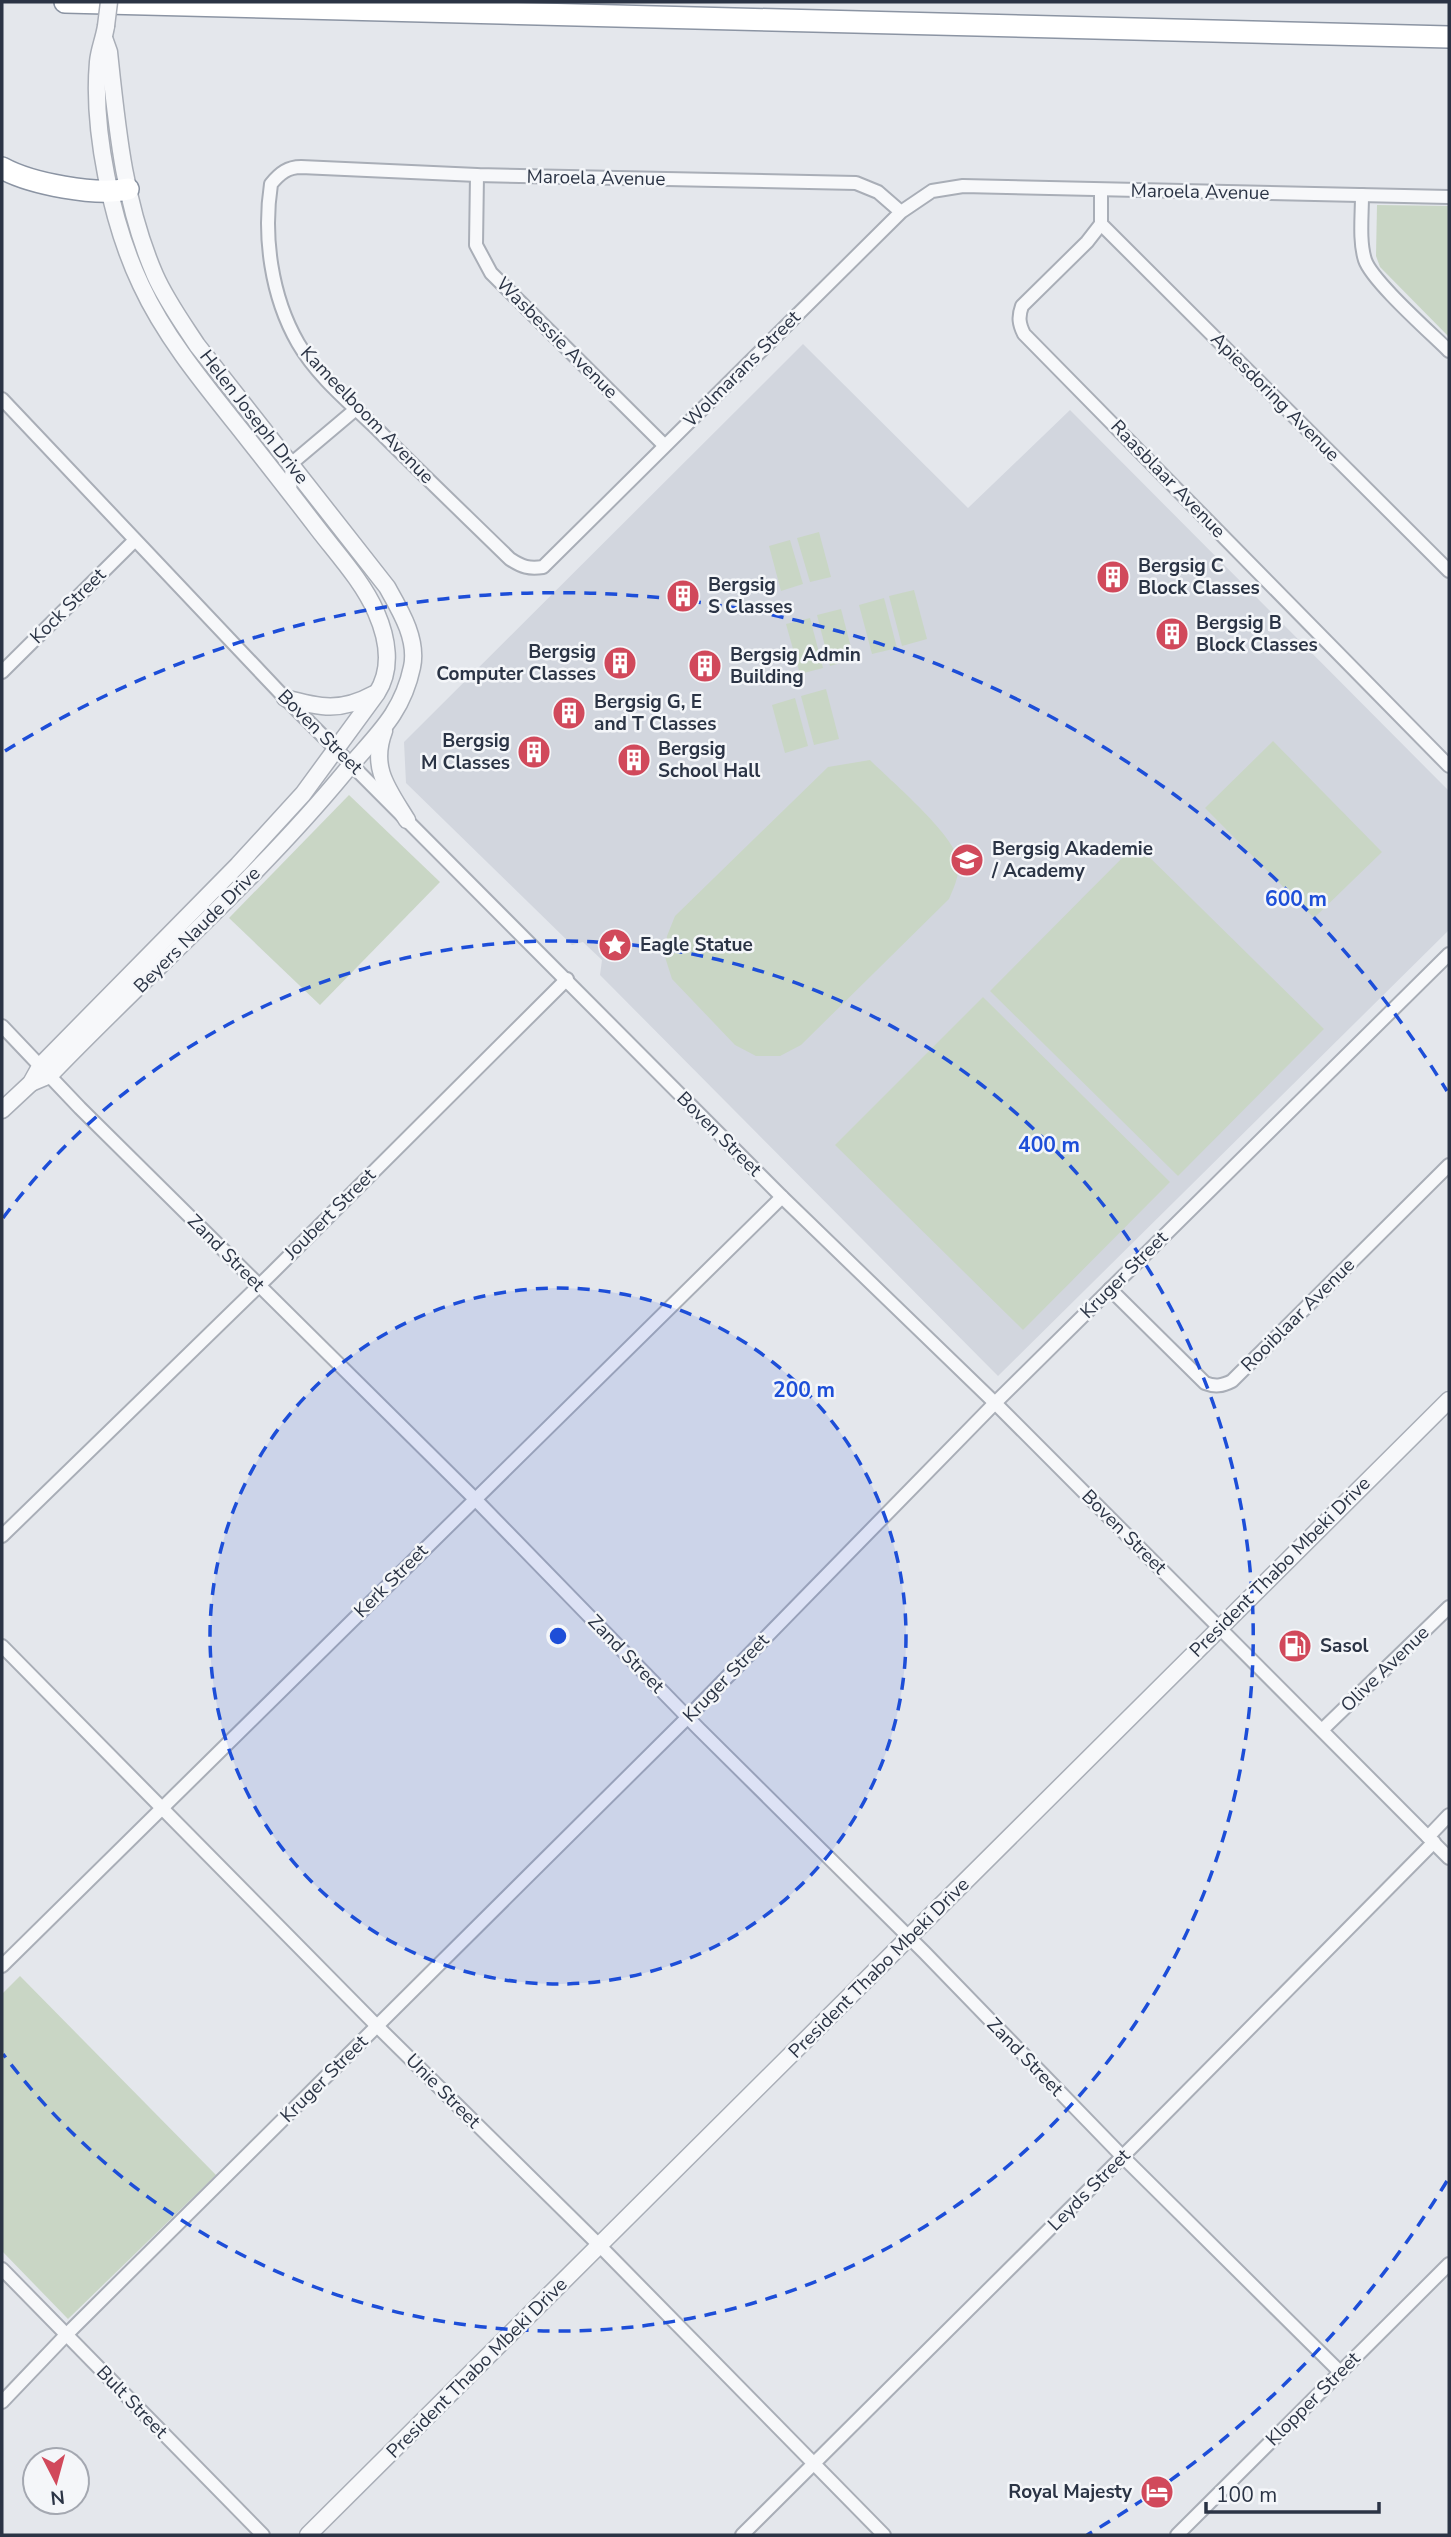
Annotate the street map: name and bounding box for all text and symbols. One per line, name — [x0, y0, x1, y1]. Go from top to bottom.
street label: Maroela Avenue — [526, 164, 666, 192]
street label: Maroela Avenue — [1130, 178, 1270, 206]
street label: Wasbessie Avenue — [490, 271, 624, 405]
street label: Wolmarans Street — [678, 304, 807, 433]
street label: Apiesdoring Avenue — [1205, 327, 1345, 467]
street label: Kameelboom Avenue — [294, 340, 440, 490]
street label: Helen Joseph Drive — [193, 345, 315, 489]
street label: Raasblaar Avenue — [1105, 414, 1231, 544]
place label: Bergsig C Block Classes — [1138, 553, 1260, 601]
building icon: Bergsig C Block Classes — [1094, 558, 1132, 596]
street label: Kock Street — [24, 562, 112, 650]
place label: Bergsig S Classes — [708, 572, 793, 620]
building icon: Bergsig S Classes — [664, 577, 702, 615]
place label: Bergsig B Block Classes — [1196, 610, 1318, 658]
building icon: Bergsig B Block Classes — [1153, 615, 1191, 653]
place label: Bergsig Computer Classes — [436, 639, 596, 687]
place label: Bergsig Admin Building — [730, 642, 861, 690]
building icon: Bergsig Computer Classes — [601, 644, 639, 682]
building icon: Bergsig Admin Building — [686, 647, 724, 685]
street label: Boven Street — [272, 684, 369, 781]
place label: Bergsig G, E and T Classes — [594, 689, 716, 737]
building icon: Bergsig G, E and T Classes — [550, 694, 588, 732]
place label: Bergsig M Classes — [421, 728, 510, 776]
building icon: Bergsig M Classes — [515, 733, 553, 771]
place label: Bergsig School Hall — [658, 736, 760, 784]
building icon: Bergsig School Hall — [615, 741, 653, 779]
place label: Bergsig Akademie / Academy — [991, 836, 1153, 884]
school or university icon: Bergsig Akademie / Academy — [948, 841, 986, 879]
street label: Beyers Naude Drive — [128, 861, 266, 999]
text: 600 m — [1265, 885, 1327, 913]
place icon: Eagle Statue — [596, 926, 634, 964]
place label: Eagle Statue — [640, 932, 753, 958]
street label: Boven Street — [671, 1086, 768, 1183]
text: 400 m — [1018, 1131, 1080, 1159]
street label: Joubert Street — [278, 1162, 382, 1266]
street label: Zand Street — [182, 1209, 271, 1298]
street label: Kruger Street — [1074, 1225, 1174, 1325]
street label: Rooiblaar Avenue — [1235, 1252, 1361, 1378]
text: 200 m — [773, 1376, 835, 1404]
street label: President Thabo Mbeki Drive — [1184, 1471, 1376, 1663]
street label: Boven Street — [1076, 1484, 1173, 1581]
street label: Kerk Street — [348, 1538, 434, 1624]
street label: Zand Street — [582, 1609, 670, 1699]
street label: Olive Avenue — [1335, 1620, 1435, 1718]
centre of rings — [546, 1624, 570, 1648]
fuel station icon: Sasol — [1276, 1627, 1314, 1665]
street label: Kruger Street — [677, 1628, 775, 1728]
place label: Sasol — [1320, 1633, 1369, 1659]
street label: President Thabo Mbeki Drive — [783, 1872, 975, 2064]
street label: Zand Street — [981, 2012, 1069, 2102]
street label: Kruger Street — [274, 2029, 374, 2129]
street label: Unie Street — [400, 2048, 486, 2134]
street label: Leyds Street — [1042, 2143, 1136, 2237]
street label: President Thabo Mbeki Drive — [381, 2272, 573, 2464]
street label: Klopper Street — [1260, 2346, 1366, 2452]
street label: Bult Street — [91, 2360, 174, 2444]
north arrow — [21, 2446, 91, 2516]
scale bar — [1206, 2470, 1379, 2514]
hotel icon: Royal Majesty — [1138, 2473, 1176, 2511]
place label: Royal Majesty — [1008, 2479, 1133, 2505]
text: 100 m — [1216, 2481, 1277, 2509]
text: N — [49, 2483, 66, 2511]

